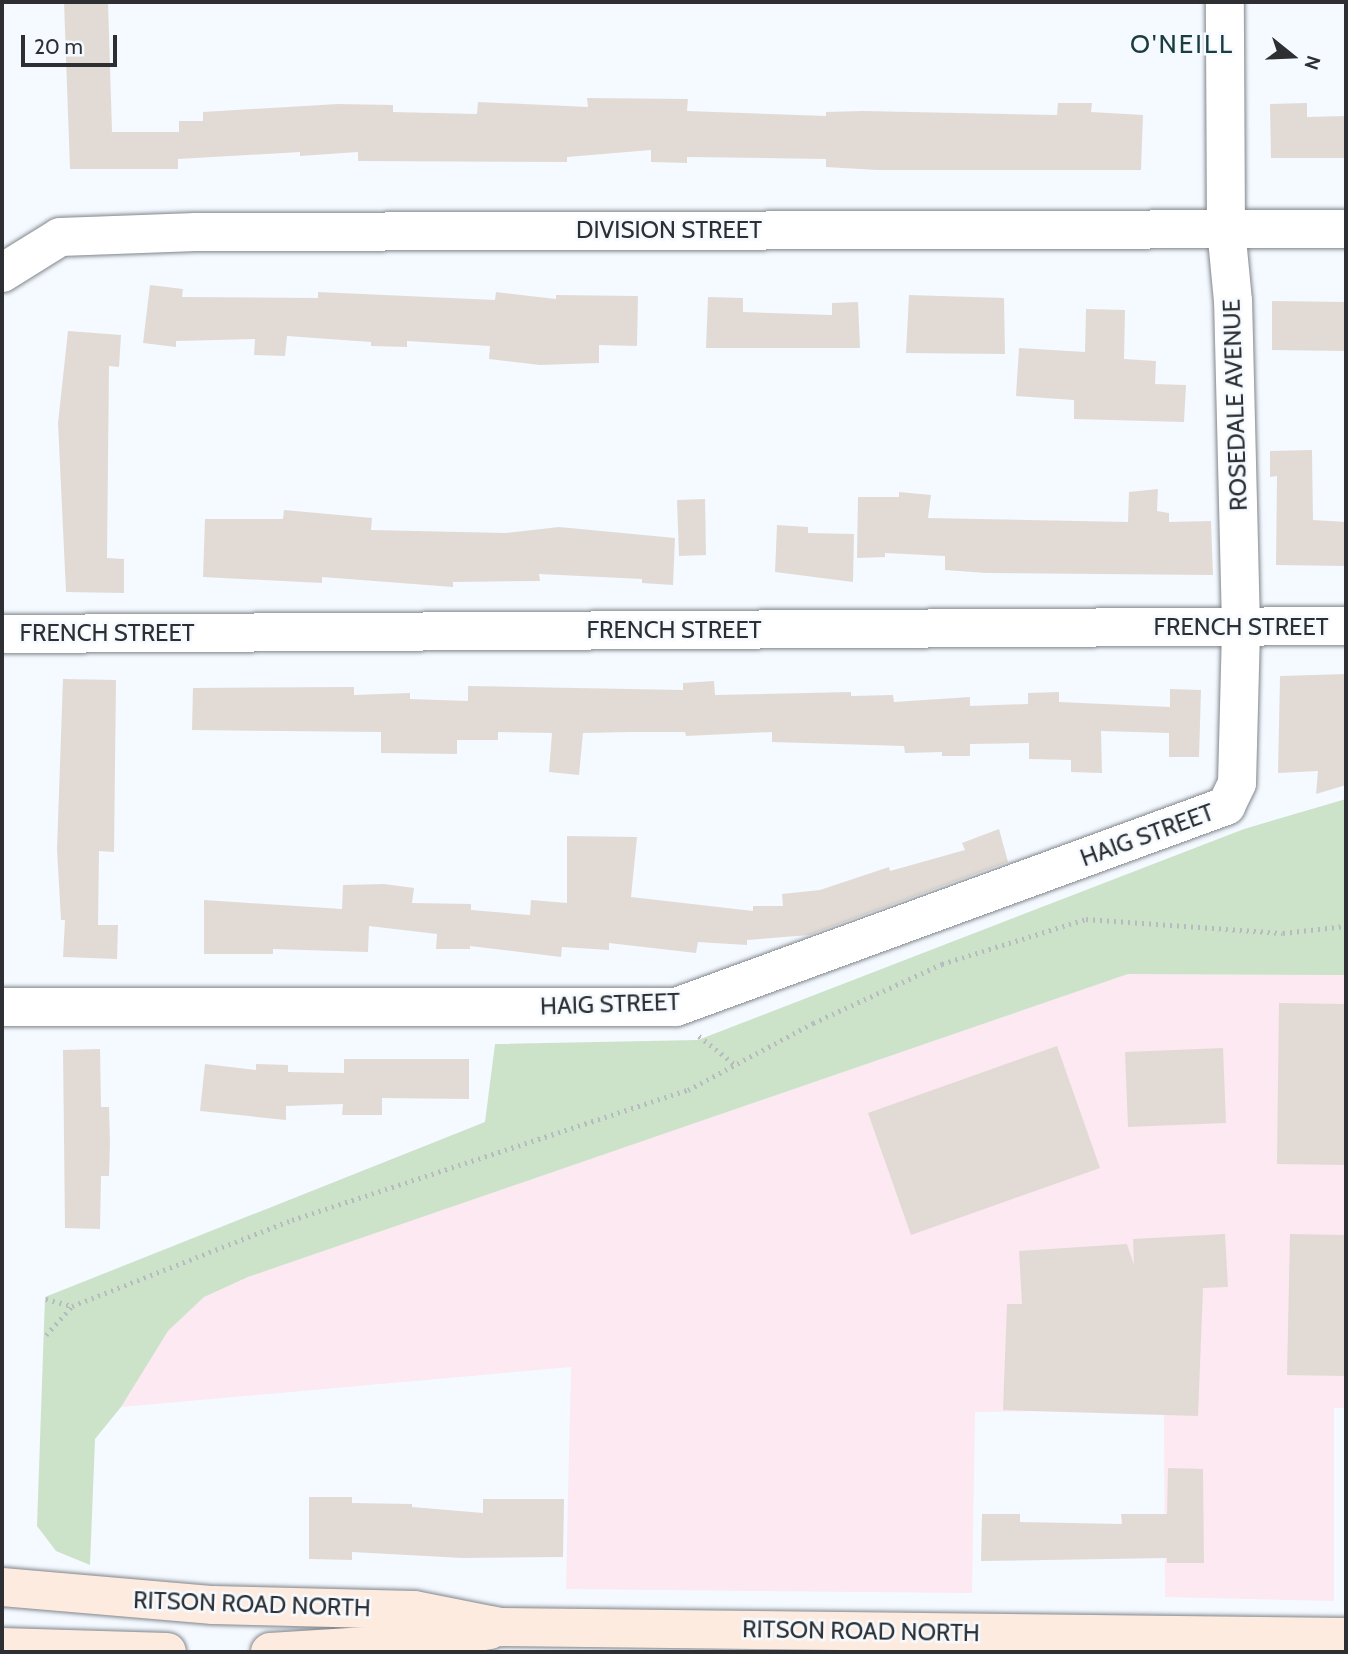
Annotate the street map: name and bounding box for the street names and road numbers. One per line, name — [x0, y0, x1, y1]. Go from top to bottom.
street label: DIVISION STREET — [576, 216, 762, 244]
street label: ROSEDALE AVENUE — [1217, 299, 1253, 511]
street label: FRENCH STREET — [1153, 613, 1329, 641]
street label: FRENCH STREET — [586, 616, 762, 644]
street label: FRENCH STREET — [19, 619, 195, 647]
street label: HAIG STREET — [1076, 798, 1218, 872]
street label: HAIG STREET — [540, 987, 680, 1021]
street label: RITSON ROAD NORTH — [133, 1585, 371, 1623]
street label: RITSON ROAD NORTH — [742, 1615, 980, 1647]

